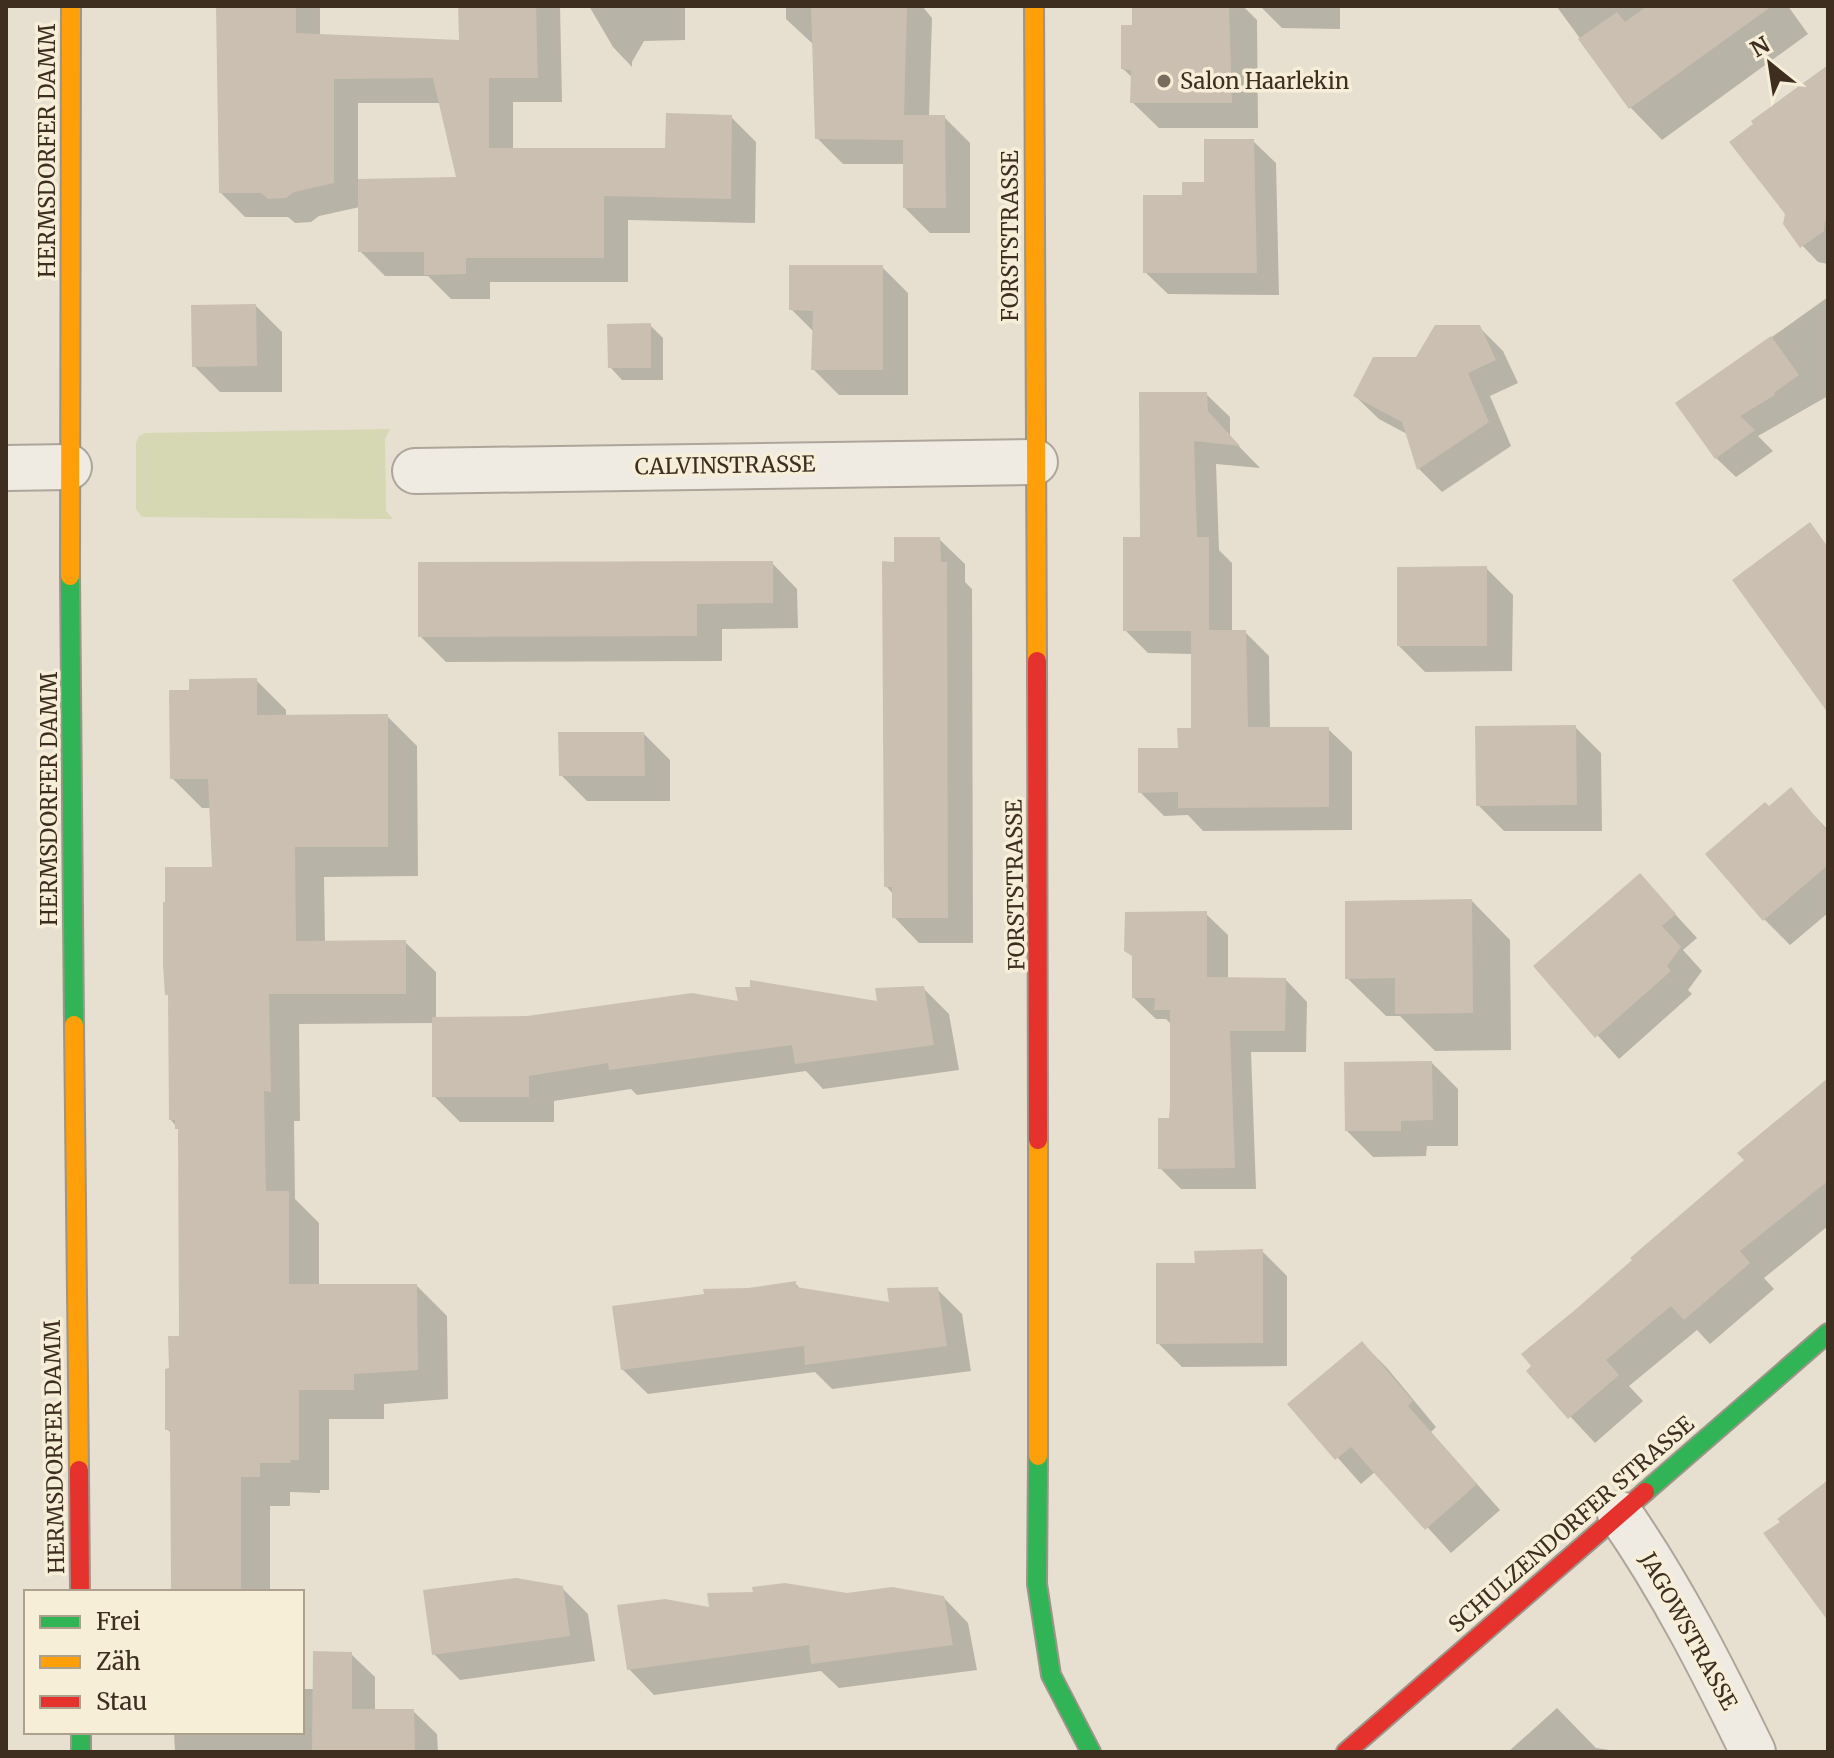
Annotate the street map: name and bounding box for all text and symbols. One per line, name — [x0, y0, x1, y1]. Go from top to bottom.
street label: HERMSDORFER DAMM — [33, 24, 61, 278]
north arrow — [1730, 24, 1810, 104]
text: N — [1745, 30, 1775, 63]
place label: Salon Haarlekin — [1180, 67, 1350, 95]
marker: Salon Haarlekin — [1155, 72, 1173, 90]
street label: FORSTSTRASSE — [996, 150, 1024, 322]
street label: CALVINSTRASSE — [634, 449, 816, 481]
street label: HERMSDORFER DAMM — [35, 672, 63, 926]
street label: FORSTSTRASSE — [1000, 799, 1030, 971]
street label: HERMSDORFER DAMM — [38, 1320, 70, 1574]
street label: SCHULZENDORFER STRASSE — [1443, 1410, 1699, 1638]
street label: JAGOWSTRASSE — [1634, 1546, 1744, 1715]
legend — [24, 1590, 304, 1734]
text: Frei — [96, 1606, 141, 1637]
text: Zäh — [96, 1646, 141, 1677]
text: Stau — [96, 1686, 147, 1717]

